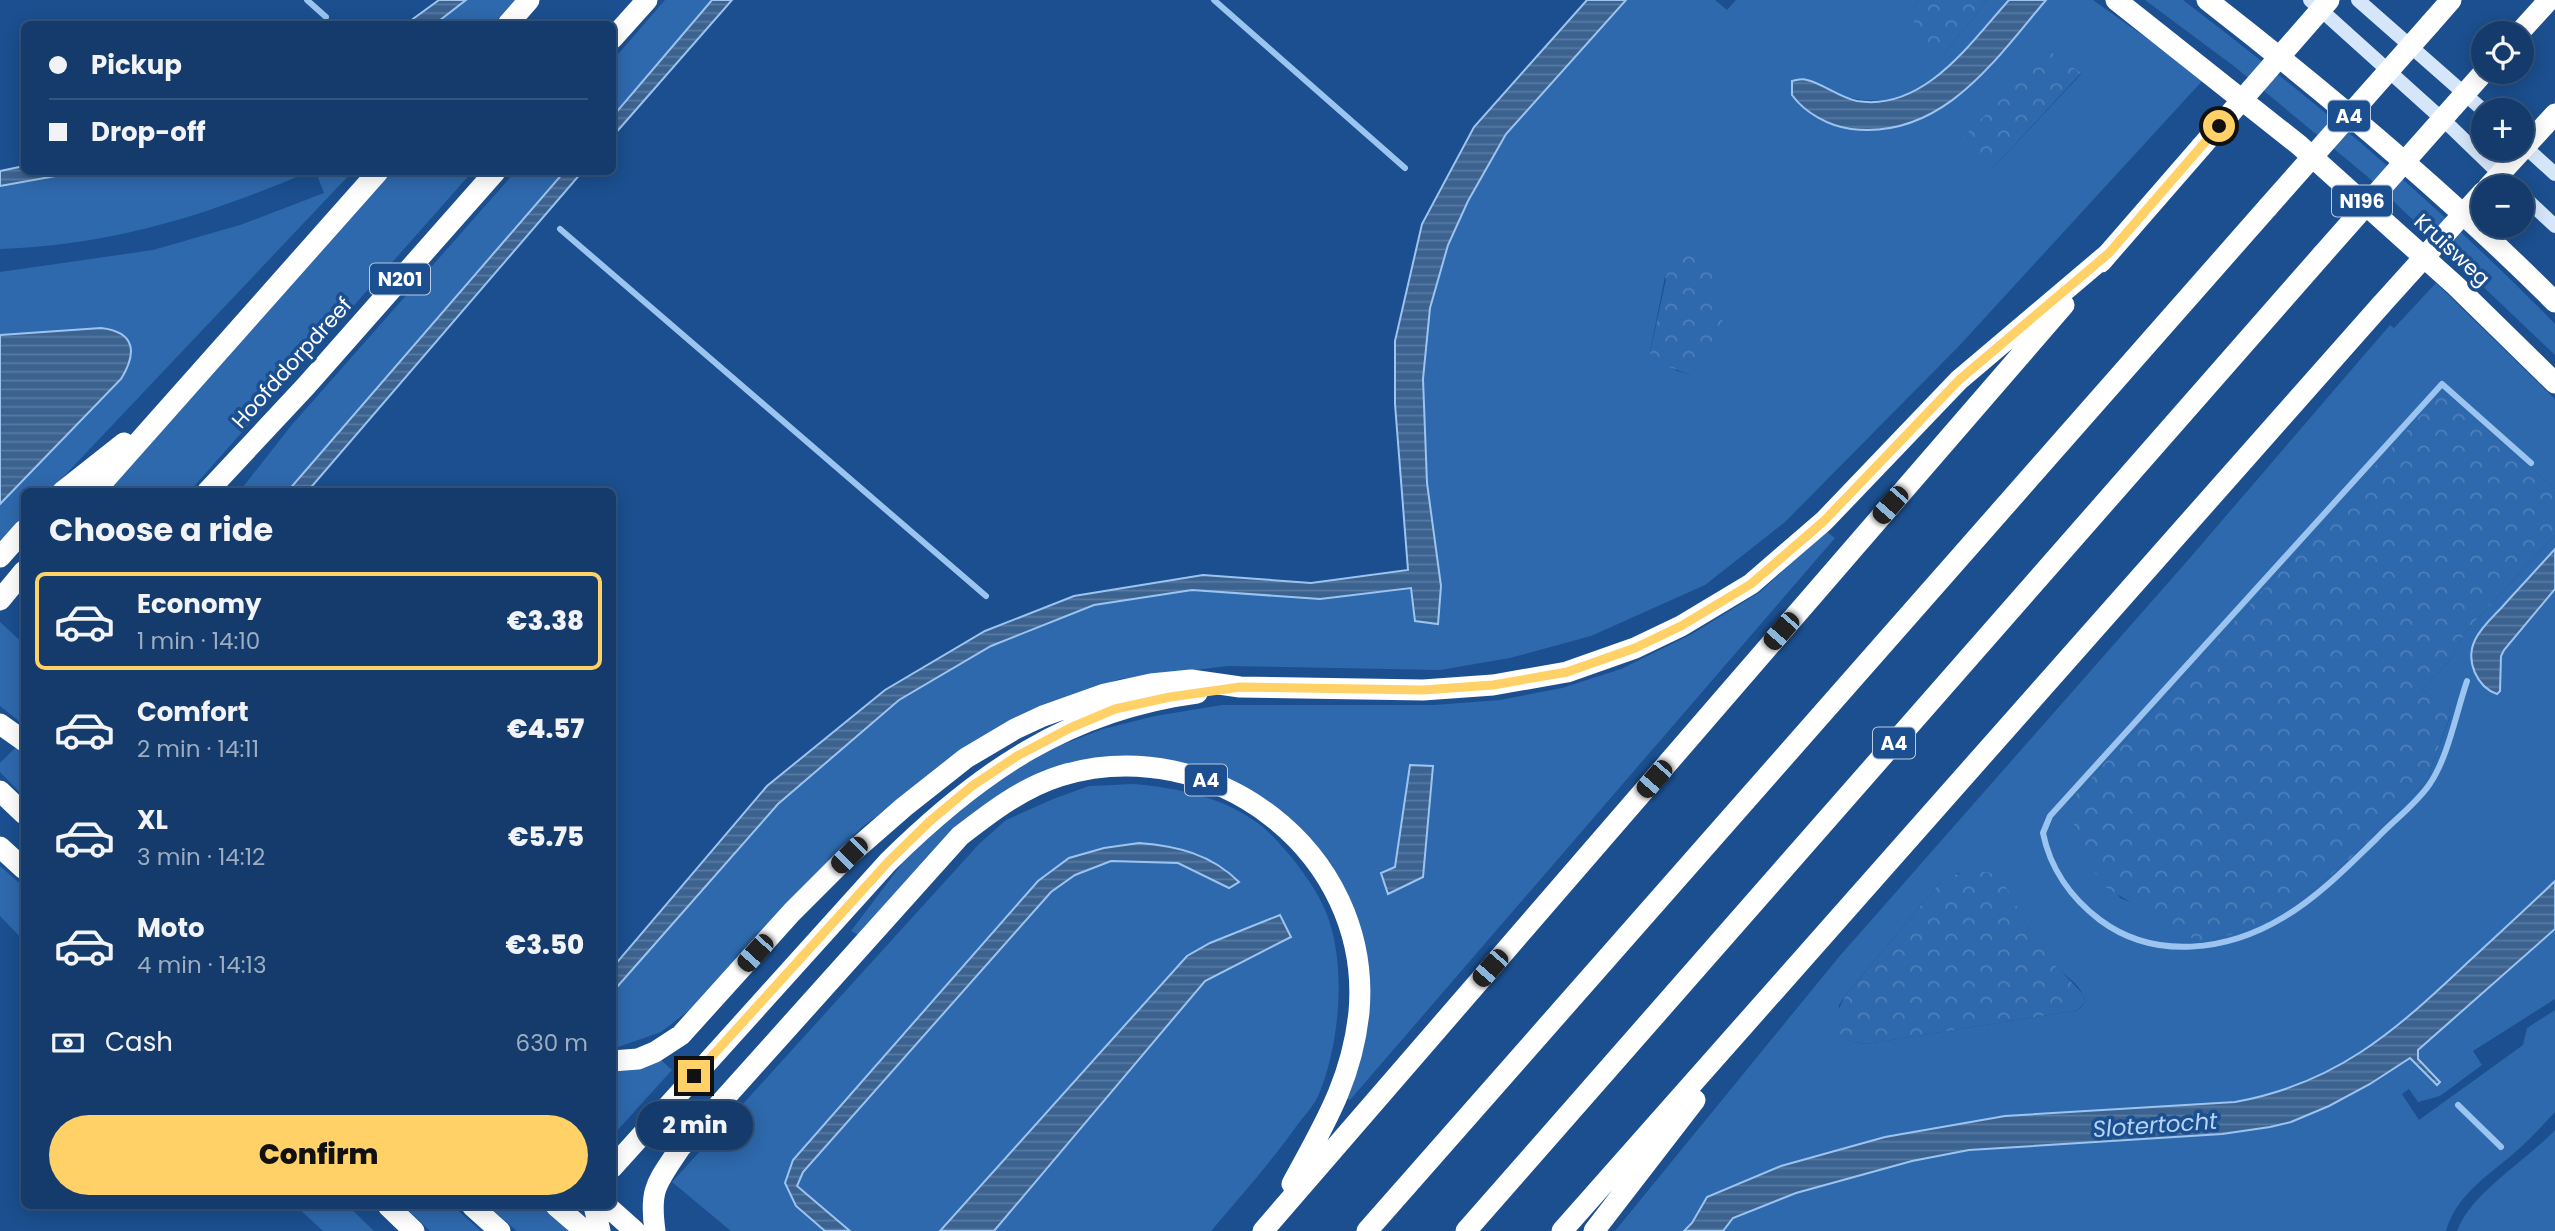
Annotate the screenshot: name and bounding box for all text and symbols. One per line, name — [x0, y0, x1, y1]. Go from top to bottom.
map controls — [2471, 21, 2534, 238]
button: locate — [2471, 21, 2534, 84]
text: Pickup — [91, 47, 182, 83]
button: + — [2471, 98, 2534, 161]
road number: A4 — [2328, 100, 2370, 132]
route start — [2203, 110, 2235, 142]
text: Drop-off — [91, 114, 206, 150]
button: − — [2471, 175, 2534, 238]
road number: N196 — [2332, 186, 2392, 216]
street label: Kruisweg — [2408, 207, 2497, 292]
road number: N201 — [370, 264, 430, 294]
street label: Hoofddorpdreef — [225, 291, 358, 434]
car — [1869, 482, 1912, 528]
text: Choose a ride — [49, 507, 273, 552]
text: Economy — [137, 586, 261, 622]
icon: car — [53, 590, 116, 653]
text: €3.38 — [507, 603, 584, 639]
car — [1760, 608, 1803, 654]
text: 1 min · 14:10 — [137, 625, 260, 657]
text: Comfort — [137, 694, 249, 730]
icon: car — [53, 698, 116, 761]
text: €4.57 — [507, 711, 584, 747]
road number: A4 — [1873, 728, 1915, 758]
text: 2 min · 14:11 — [137, 733, 259, 765]
car — [1633, 756, 1676, 802]
road number: A4 — [1185, 764, 1227, 796]
text: XL — [137, 802, 168, 838]
icon: car — [53, 806, 116, 869]
text: €5.75 — [508, 819, 584, 855]
car — [827, 833, 872, 877]
text: 3 min · 14:12 — [137, 841, 265, 873]
text: Moto — [137, 910, 205, 946]
icon: car — [53, 914, 116, 977]
text: €3.50 — [506, 927, 584, 963]
car — [734, 930, 777, 976]
car — [1469, 945, 1512, 991]
text: 4 min · 14:13 — [137, 949, 266, 981]
icon: cash — [49, 1024, 87, 1062]
text: Cash — [105, 1024, 173, 1060]
text: 630 m — [516, 1027, 588, 1059]
route end — [678, 1060, 710, 1092]
callout: 2 min — [636, 1100, 752, 1150]
water label: Slotertocht — [2091, 1105, 2219, 1145]
text: 2 min — [663, 1109, 727, 1141]
button: Confirm — [49, 1115, 588, 1195]

